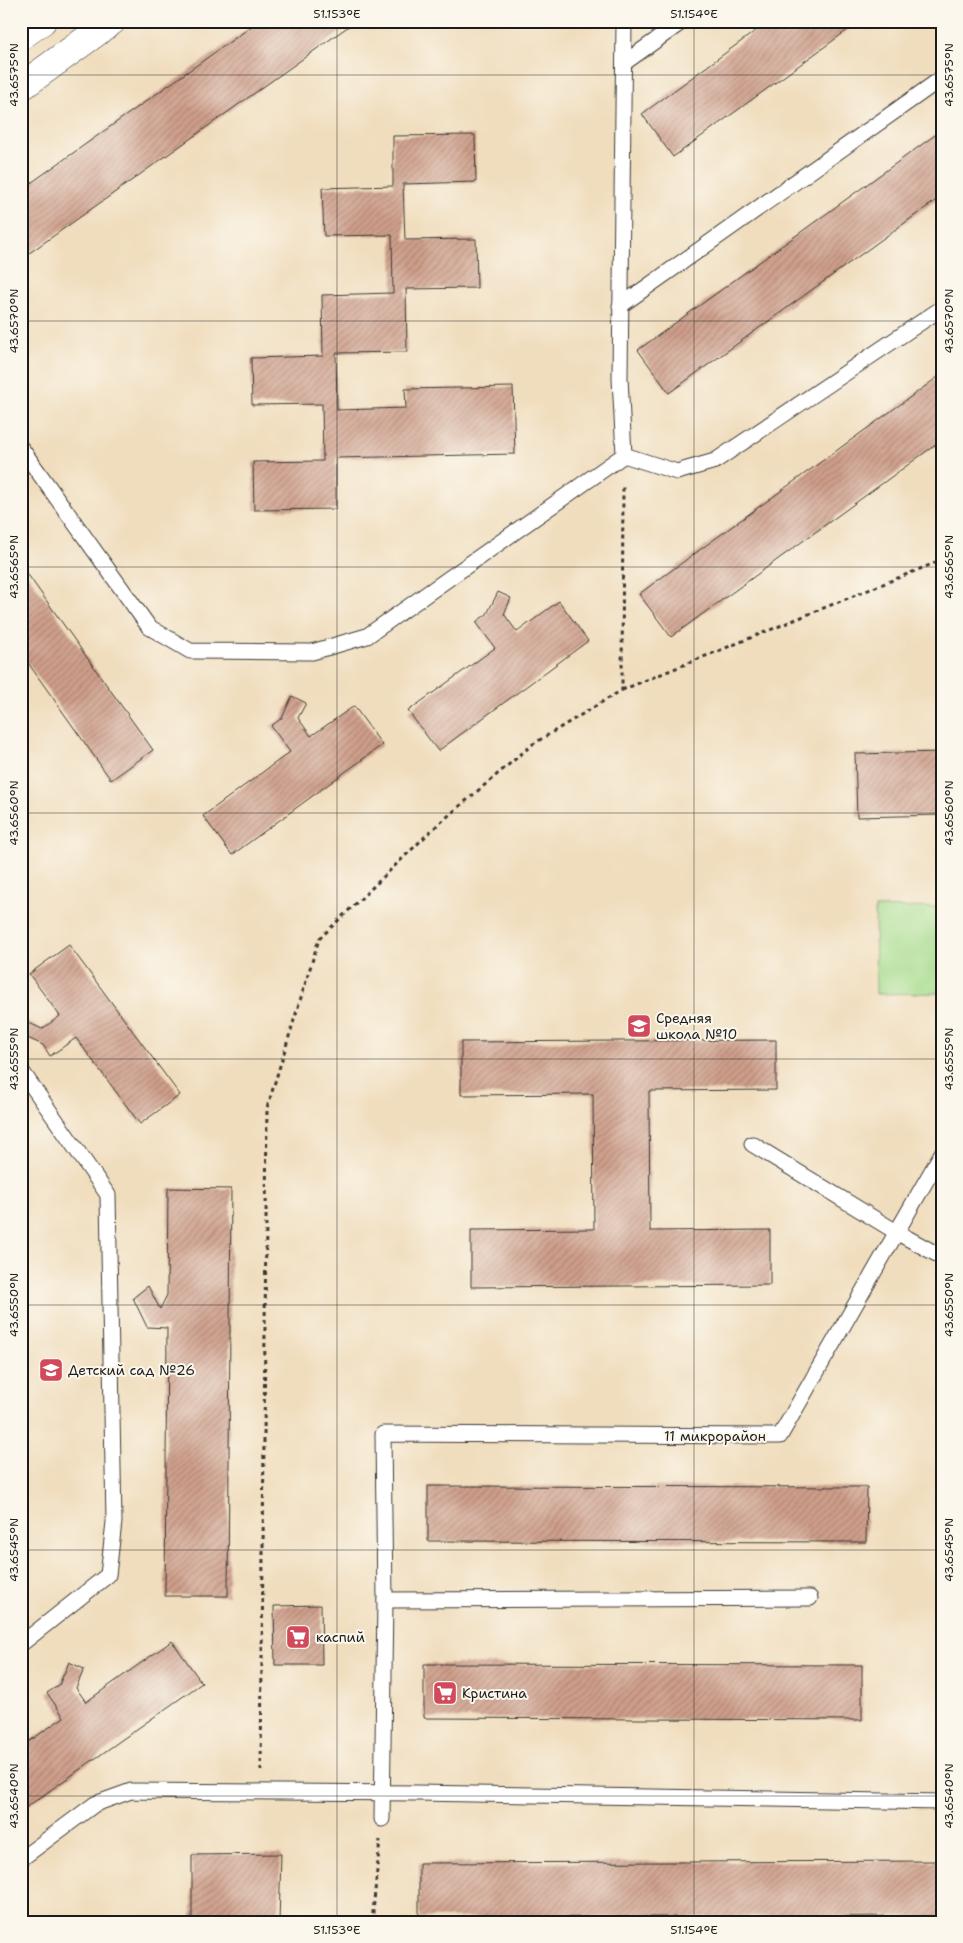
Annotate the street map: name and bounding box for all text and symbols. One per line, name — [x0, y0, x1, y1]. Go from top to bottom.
text: 51.153°E — [313, 6, 361, 22]
text: 51.154°E — [670, 6, 718, 22]
text: 43.6575°N — [6, 43, 22, 107]
text: 43.6575°N — [941, 43, 957, 107]
text: 43.6570°N — [6, 289, 22, 353]
text: 43.6570°N — [941, 289, 957, 353]
text: 43.6565°N — [6, 535, 22, 599]
text: 43.6565°N — [941, 535, 957, 599]
text: 43.6560°N — [6, 780, 22, 846]
text: 43.6560°N — [941, 780, 957, 846]
place label: Средняя школа №10 — [656, 1009, 737, 1043]
school or university icon: Средняя школа №10 — [626, 1013, 652, 1039]
text: 43.6555°N — [6, 1028, 22, 1090]
text: 43.6555°N — [941, 1028, 957, 1090]
text: 43.6550°N — [6, 1273, 22, 1337]
text: 43.6550°N — [941, 1273, 957, 1337]
school or university icon: Детский сад №26 — [38, 1357, 64, 1383]
place label: Детский сад №26 — [68, 1361, 195, 1379]
street label: 11 микрорайон — [664, 1427, 766, 1445]
text: 43.6545°N — [6, 1518, 22, 1582]
text: 43.6545°N — [941, 1518, 957, 1582]
supermarket icon: каспий — [285, 1624, 311, 1650]
place label: каспий — [316, 1628, 365, 1646]
supermarket icon: Кристина — [432, 1680, 458, 1706]
place label: Кристина — [462, 1684, 527, 1702]
text: 43.6540°N — [6, 1763, 22, 1829]
text: 43.6540°N — [941, 1763, 957, 1829]
text: 51.153°E — [313, 1922, 361, 1938]
text: 51.154°E — [670, 1922, 718, 1938]

